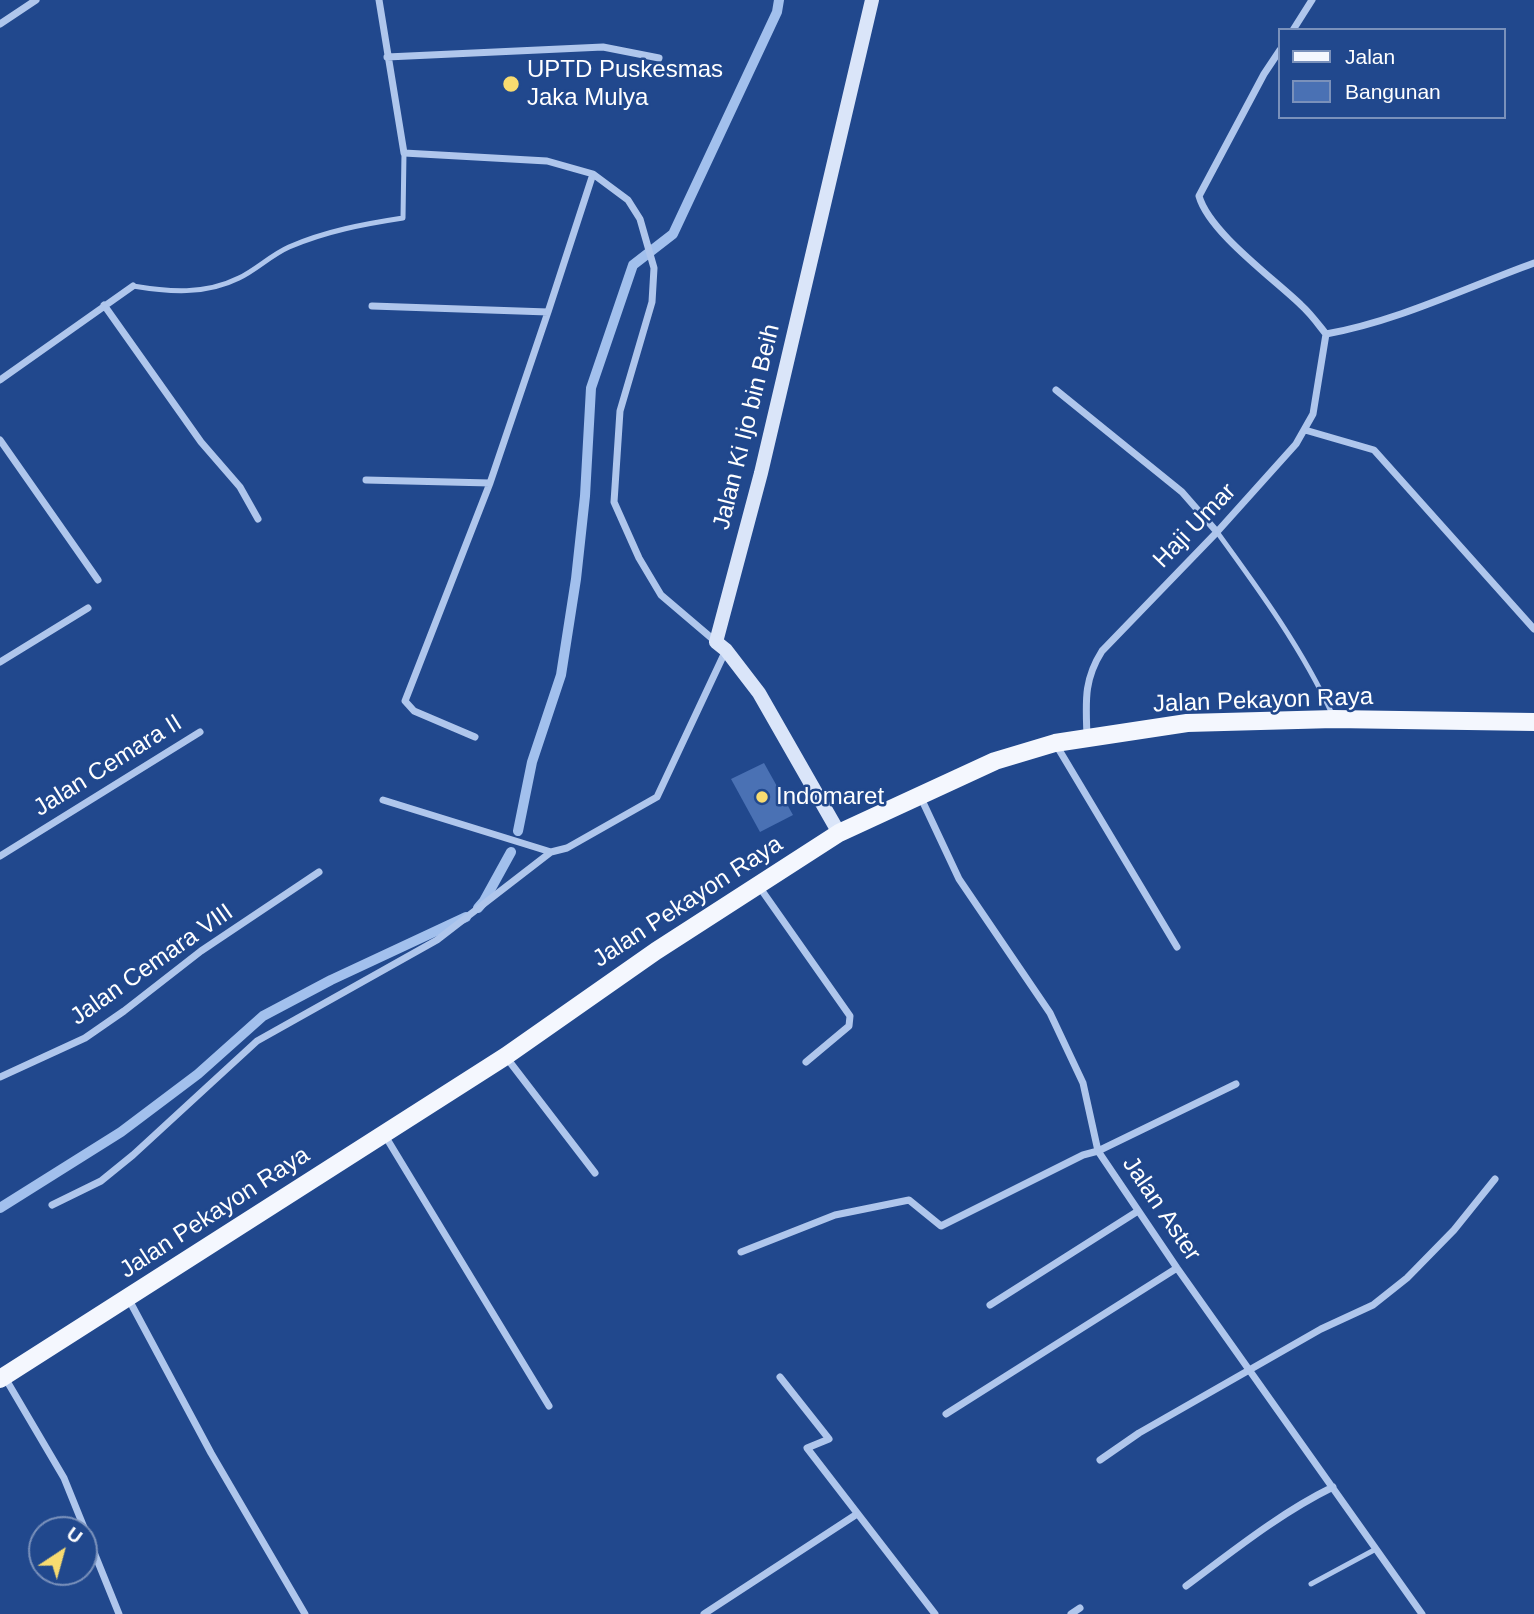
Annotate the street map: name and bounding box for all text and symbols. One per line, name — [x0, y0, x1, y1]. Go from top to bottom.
legend — [1278, 28, 1506, 119]
text: Jalan — [1345, 45, 1395, 68]
place label: UPTD Puskesmas Jaka Mulya — [527, 56, 723, 112]
marker: UPTD Puskesmas Jaka Mulya — [501, 74, 521, 94]
text: Bangunan — [1345, 80, 1441, 103]
street label: Jalan Ki Ijo bin Beih — [708, 321, 786, 533]
street label: Haji Umar — [1148, 478, 1242, 574]
street label: Jalan Pekayon Raya — [1152, 683, 1374, 719]
street label: Jalan Cemara II — [29, 709, 187, 823]
place label: Indomaret — [776, 783, 884, 811]
marker: Indomaret — [754, 789, 770, 805]
street label: Jalan Pekayon Raya — [588, 830, 788, 974]
street label: Jalan Cemara VIII — [65, 898, 239, 1032]
street label: Jalan Pekayon Raya — [115, 1141, 315, 1285]
street label: Jalan Aster — [1115, 1151, 1207, 1267]
north arrow — [28, 1516, 98, 1586]
text: U — [63, 1523, 86, 1548]

